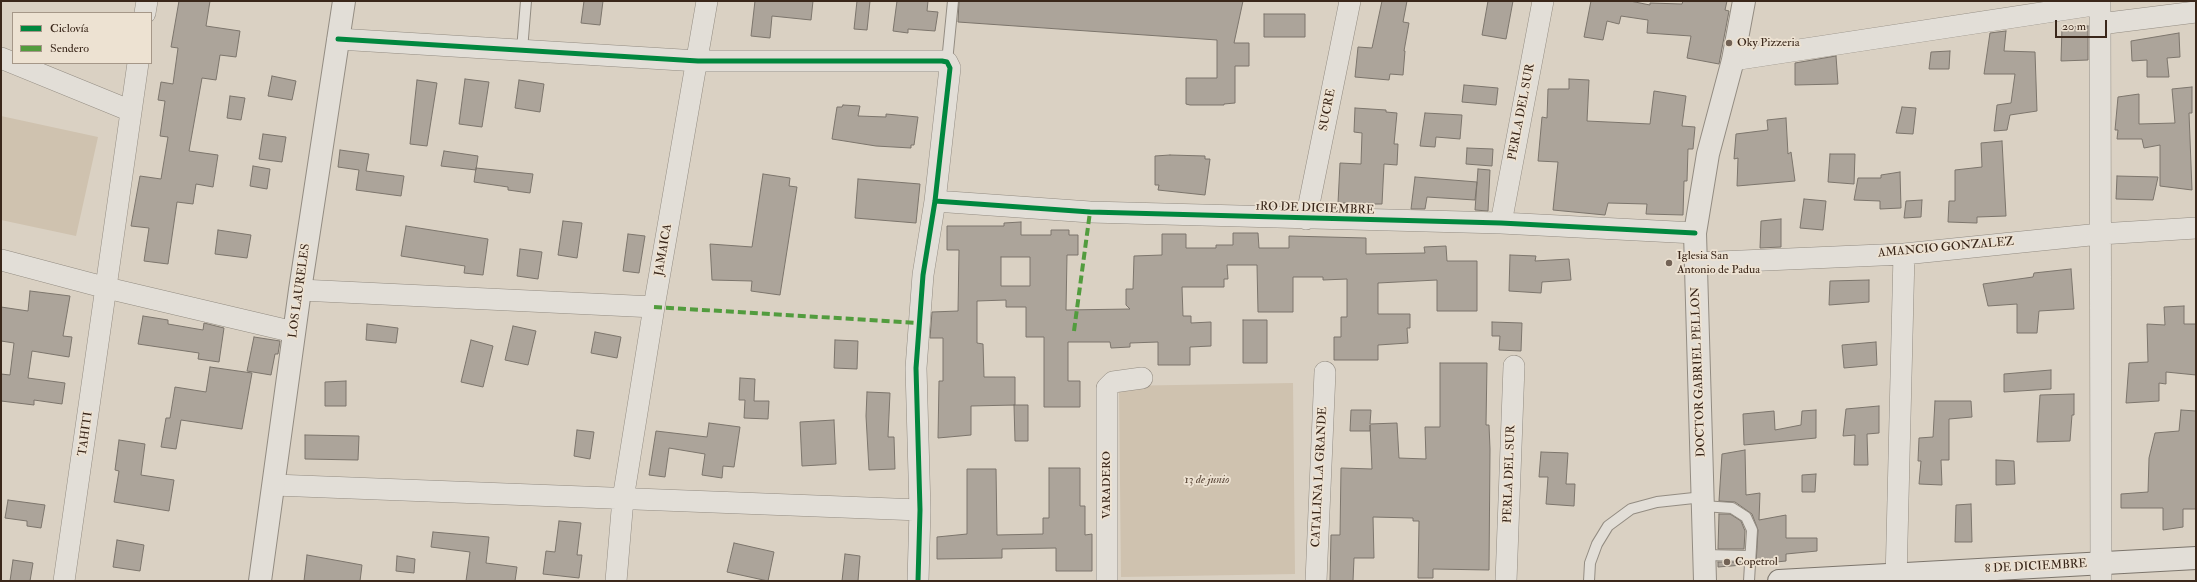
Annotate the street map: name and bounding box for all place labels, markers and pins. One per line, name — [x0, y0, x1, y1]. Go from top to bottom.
place label: Oky Pizzeria — [1737, 36, 1800, 50]
marker: Oky Pizzeria — [1724, 38, 1734, 48]
place label: Iglesia San Antonio de Padua — [1677, 249, 1760, 277]
marker: Iglesia San Antonio de Padua — [1664, 258, 1674, 268]
place label: Copetrol — [1735, 555, 1778, 569]
marker: Copetrol — [1722, 557, 1732, 567]

